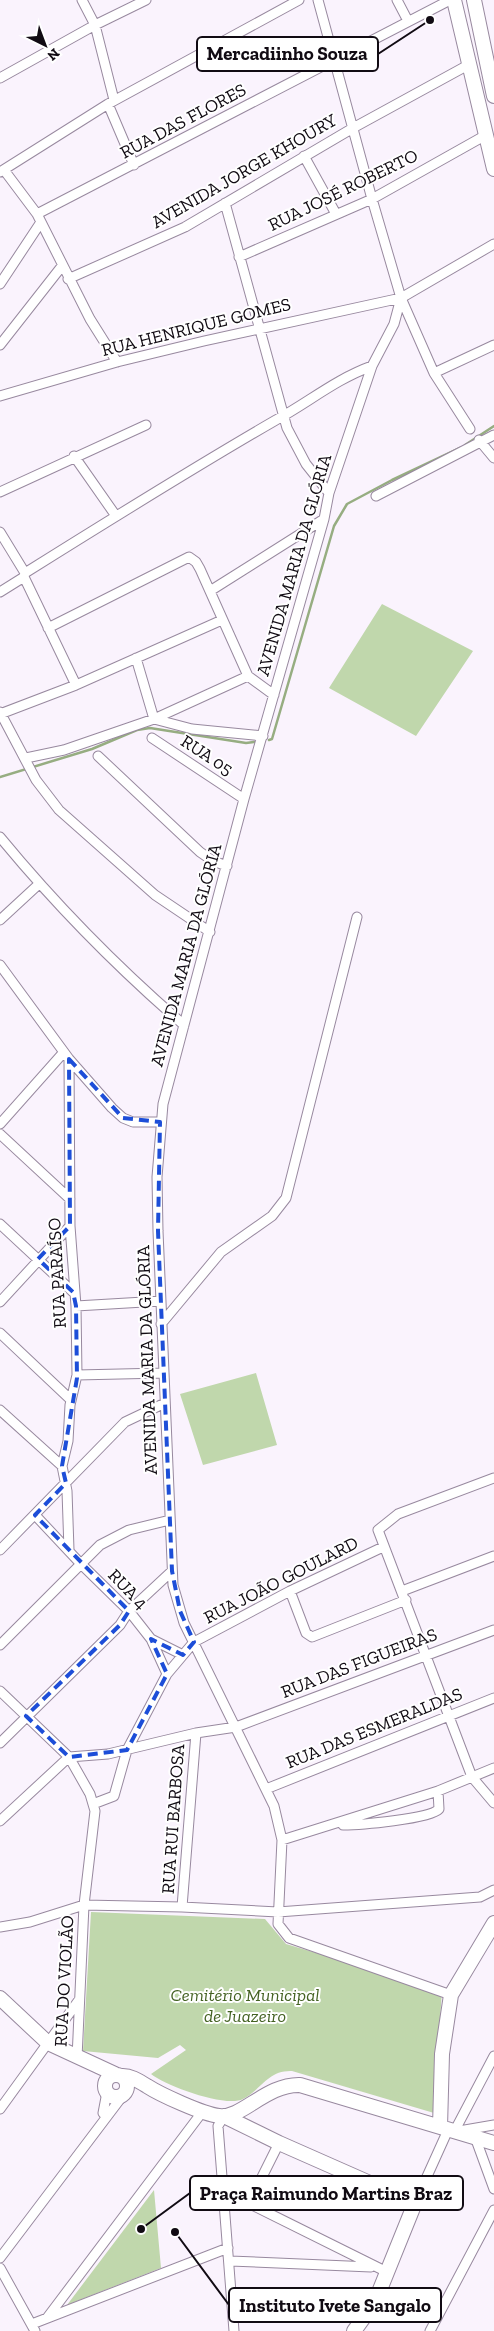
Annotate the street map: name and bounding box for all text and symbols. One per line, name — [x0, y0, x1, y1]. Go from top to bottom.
north arrow — [20, 20, 70, 70]
callout: Mercadiinho Souza — [197, 37, 378, 71]
text: Mercadiinho Souza — [206, 42, 368, 65]
text: N — [43, 44, 63, 64]
street label: RUA DAS FLORES — [116, 78, 250, 164]
street label: AVENIDA JORGE KHOURY — [147, 109, 341, 233]
street label: RUA JOSÉ ROBERTO — [265, 144, 421, 236]
street label: RUA HENRIQUE GOMES — [99, 293, 293, 361]
street label: AVENIDA MARIA DA GLÓRIA — [252, 451, 336, 678]
street label: RUA 05 — [177, 730, 237, 780]
street label: AVENIDA MARIA DA GLÓRIA — [146, 841, 226, 1069]
street label: RUA PARAÍSO — [43, 1217, 71, 1329]
street label: AVENIDA MARIA DA GLÓRIA — [132, 1245, 162, 1475]
street label: RUA JOÃO GOULARD — [200, 1532, 362, 1628]
street label: RUA 4 — [103, 1564, 153, 1614]
street label: RUA DAS FIGUEIRAS — [278, 1623, 440, 1703]
street label: RUA DAS ESMERALDAS — [283, 1683, 465, 1773]
street label: RUA RUI BARBOSA — [157, 1743, 189, 1895]
street label: RUA DO VIOLÃO — [50, 1915, 78, 2047]
park label: Cemitério Municipal de Juazeiro — [170, 1984, 320, 2027]
callout: Praça Raimundo Martins Braz — [190, 2176, 463, 2210]
text: Praça Raimundo Martins Braz — [200, 2182, 452, 2205]
callout: Instituto Ivete Sangalo — [229, 2288, 441, 2322]
text: Instituto Ivete Sangalo — [239, 2294, 431, 2317]

